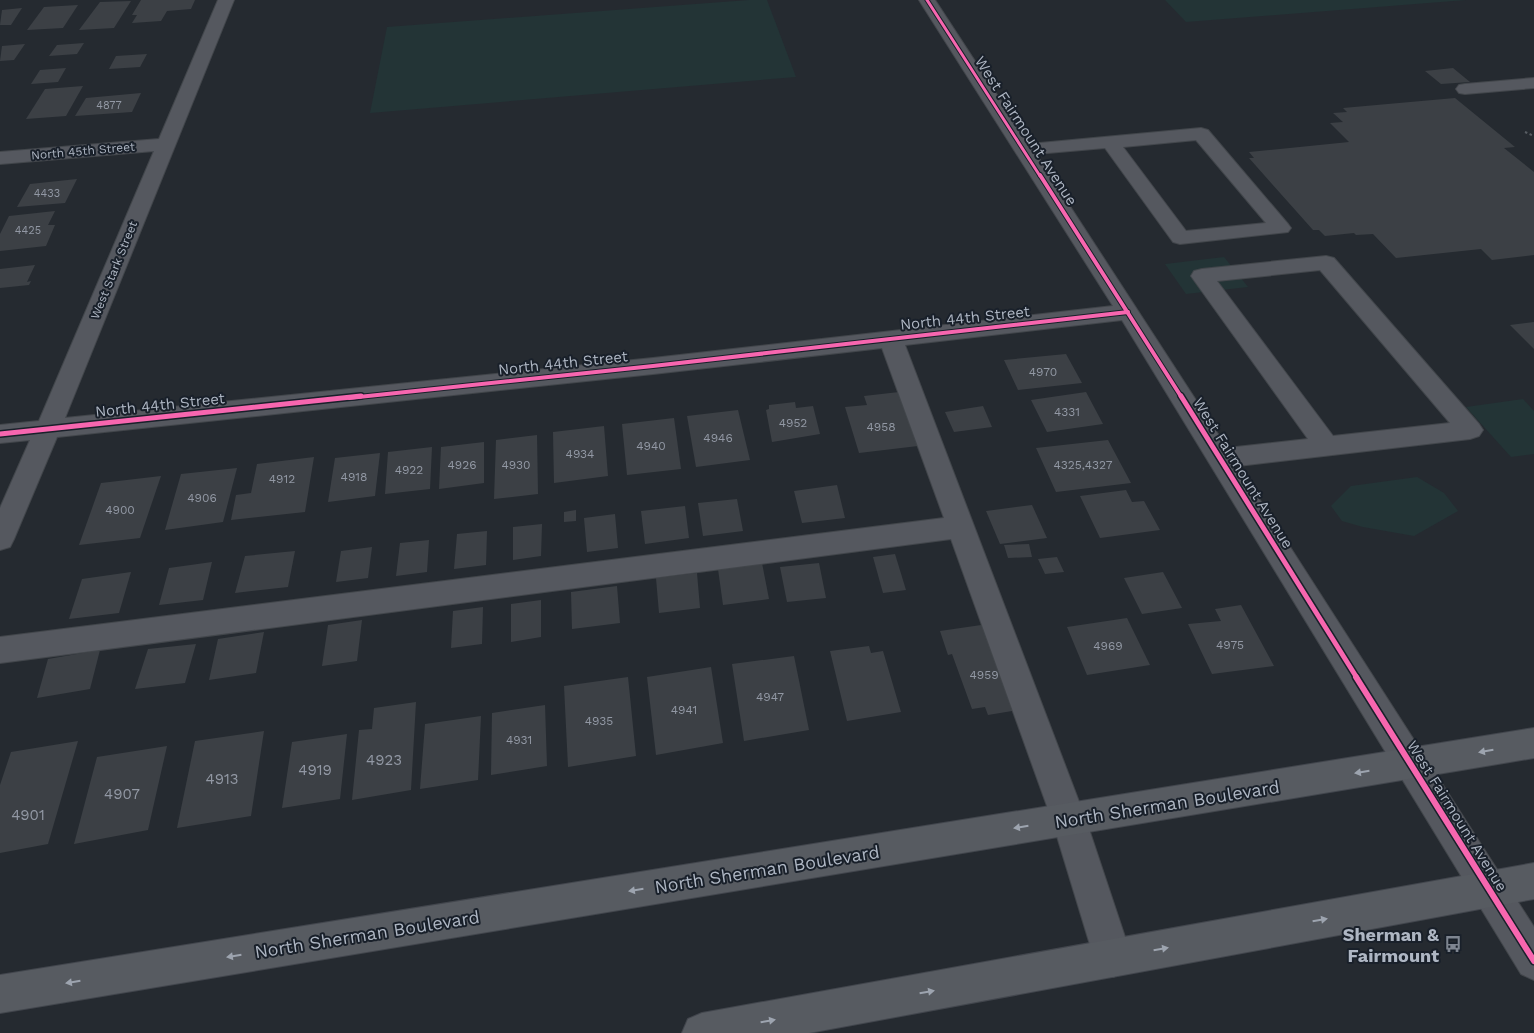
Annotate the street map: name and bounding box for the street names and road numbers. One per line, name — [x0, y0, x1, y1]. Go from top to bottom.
street label: West Fairmount Avenue — [971, 53, 1081, 209]
street label: North 45th Street — [31, 139, 135, 163]
street label: West Stark Street — [88, 219, 140, 321]
street label: North 44th Street — [899, 302, 1031, 334]
street label: North 44th Street — [497, 347, 629, 379]
street label: North 44th Street — [94, 389, 226, 421]
street label: West Fairmount Avenue — [1189, 394, 1297, 552]
street label: West Fairmount Avenue — [1403, 737, 1511, 895]
street label: North Sherman Boulevard — [1053, 776, 1281, 832]
street label: North Sherman Boulevard — [653, 841, 881, 897]
street label: North Sherman Boulevard — [253, 906, 481, 962]

